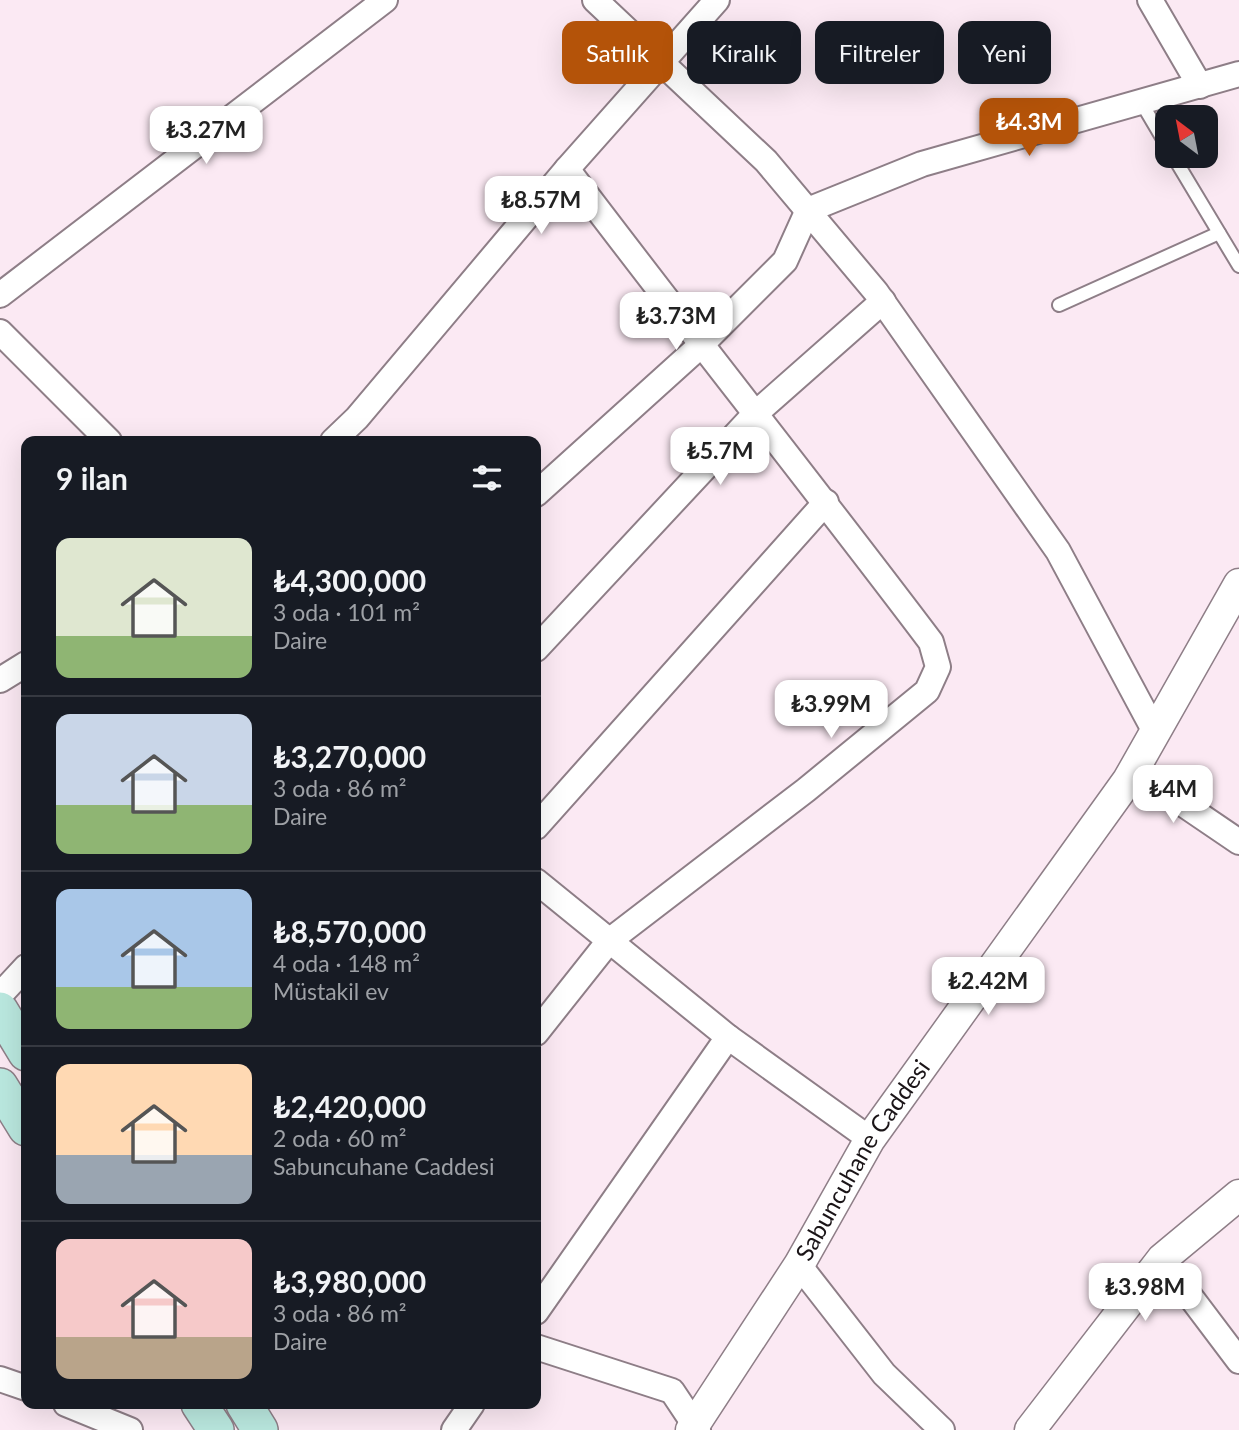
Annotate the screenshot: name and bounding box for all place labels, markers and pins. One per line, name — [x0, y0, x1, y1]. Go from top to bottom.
pin: ₺4.3M — [980, 99, 1078, 158]
pin: ₺3.27M — [149, 106, 263, 166]
pin: ₺8.57M — [484, 176, 598, 236]
pin: ₺3.73M — [619, 292, 733, 352]
pin: ₺5.7M — [671, 428, 769, 487]
pin: ₺3.99M — [774, 680, 888, 740]
pin: ₺4M — [1139, 766, 1207, 825]
pin: ₺2.42M — [931, 958, 1045, 1017]
pin: ₺3.98M — [1088, 1264, 1202, 1323]

